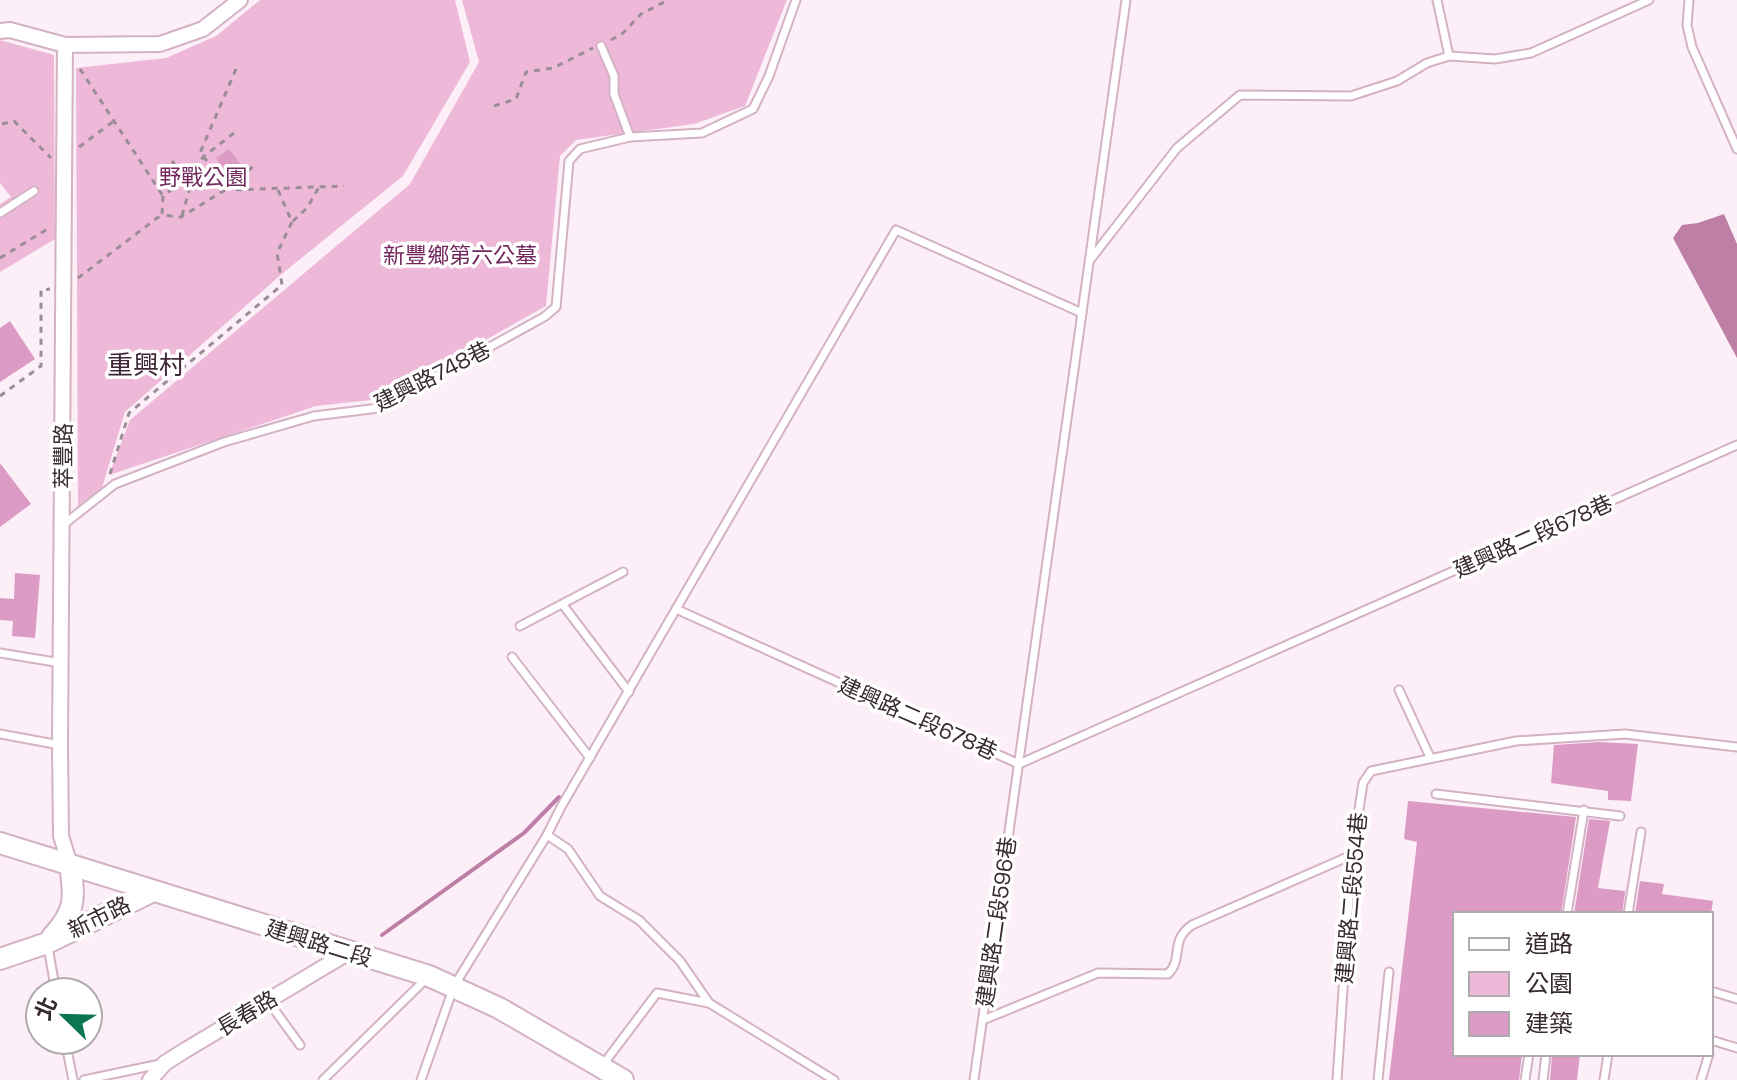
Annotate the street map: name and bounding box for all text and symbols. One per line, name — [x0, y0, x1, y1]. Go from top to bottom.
park label: 野戰公園 — [159, 163, 247, 191]
park label: 新豐鄉第六公墓 — [383, 241, 537, 269]
street label: 建興路748巷 — [369, 335, 495, 417]
district label: 重興村 — [107, 348, 185, 382]
street label: 萃豐路 — [49, 423, 77, 489]
street label: 建興路二段678巷 — [1449, 488, 1617, 584]
street label: 建興路二段678巷 — [834, 670, 1002, 766]
street label: 建興路二段554巷 — [1330, 811, 1372, 985]
street label: 建興路二段596巷 — [970, 835, 1022, 1009]
street label: 新市路 — [63, 890, 135, 944]
legend — [1453, 912, 1713, 1056]
street label: 建興路二段 — [262, 914, 376, 972]
text: 道路 — [1525, 928, 1573, 959]
text: 公園 — [1525, 968, 1573, 999]
north arrow — [24, 976, 104, 1056]
street label: 長春路 — [211, 984, 283, 1042]
text: 北 — [28, 993, 63, 1024]
text: 建築 — [1525, 1008, 1573, 1039]

